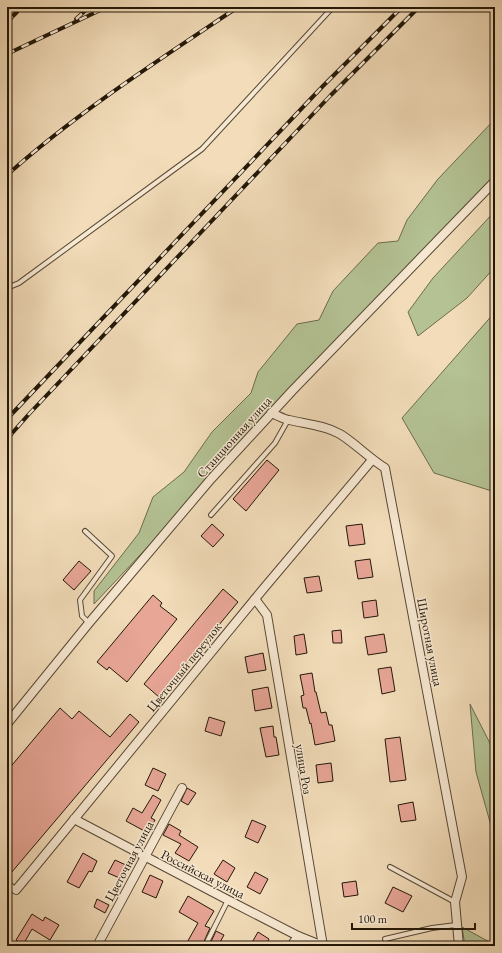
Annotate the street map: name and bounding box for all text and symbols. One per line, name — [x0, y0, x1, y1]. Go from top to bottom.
street label: Станционная улица — [193, 392, 276, 481]
street label: Широтная улица — [413, 596, 447, 688]
street label: Цветочный переулок — [143, 618, 226, 715]
street label: улица Роз — [292, 743, 316, 795]
street label: Цветочная улица — [101, 817, 158, 904]
street label: Российская улица — [158, 846, 249, 903]
scale bar — [352, 905, 475, 931]
text: 100 m — [358, 911, 388, 927]

